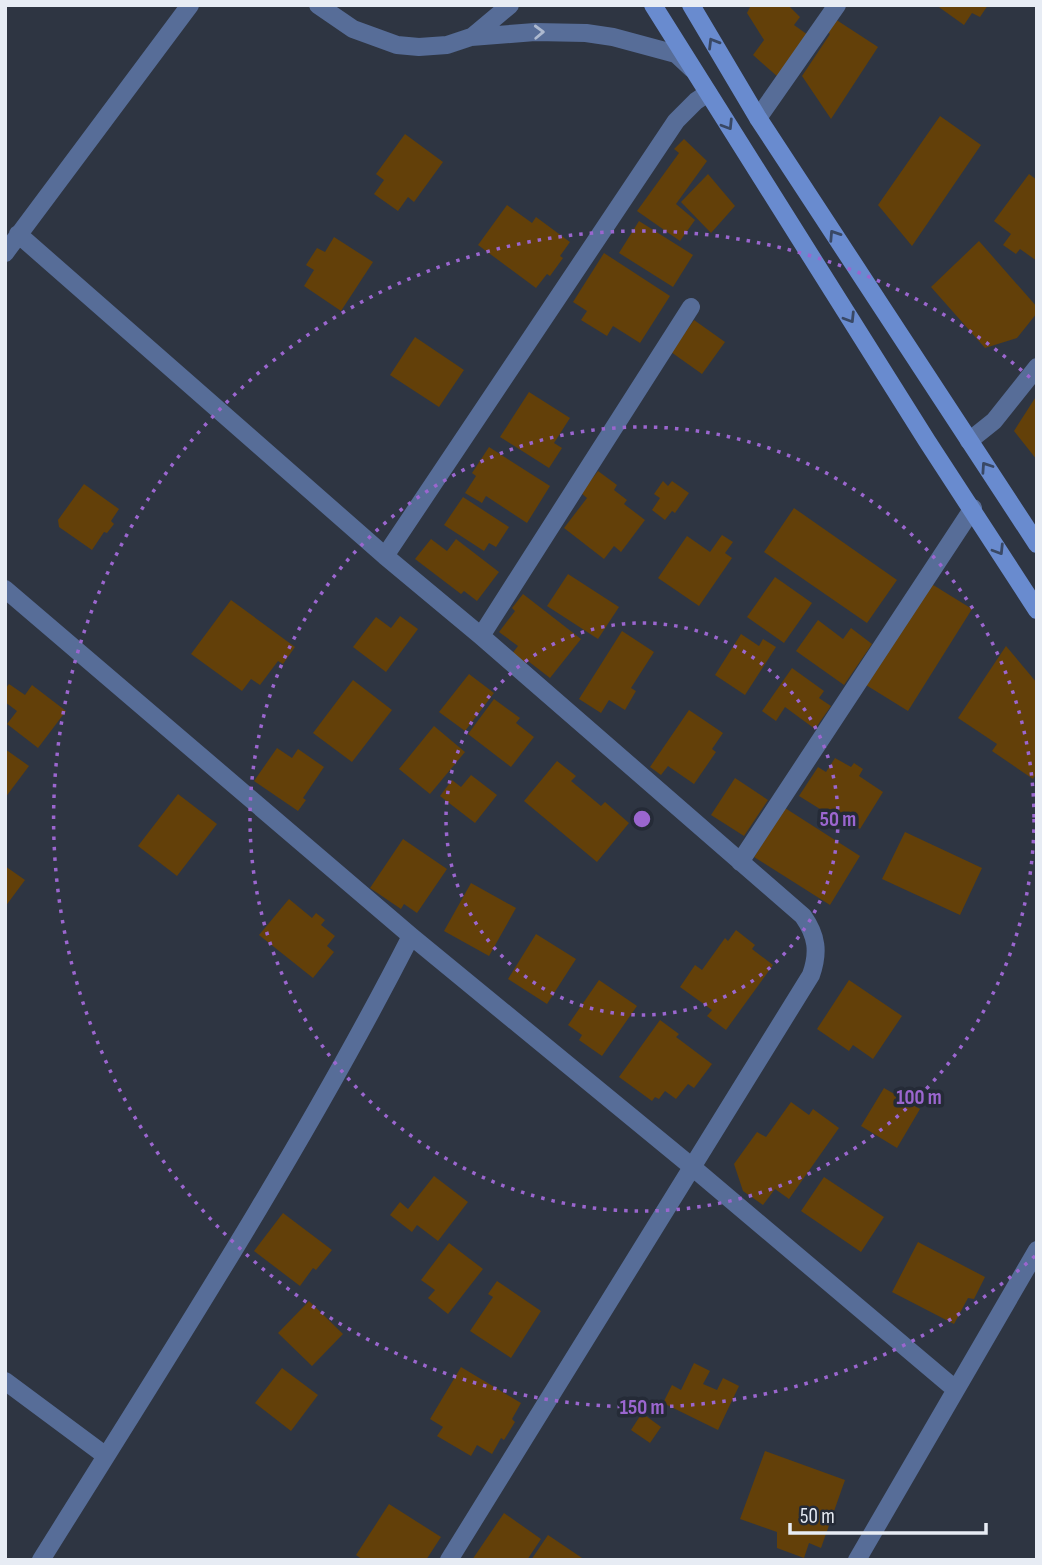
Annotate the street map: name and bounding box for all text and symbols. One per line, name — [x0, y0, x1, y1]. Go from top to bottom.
one-way arrow — [534, 24, 545, 40]
one-way arrow — [708, 37, 721, 50]
one-way arrow — [720, 118, 733, 131]
one-way arrow — [830, 230, 843, 243]
one-way arrow — [841, 310, 854, 323]
one-way arrow — [981, 461, 994, 474]
one-way arrow — [991, 543, 1004, 556]
centre of rings — [630, 807, 654, 831]
text: 50 m — [820, 807, 856, 832]
text: 100 m — [896, 1085, 942, 1110]
text: 150 m — [620, 1395, 664, 1420]
scale bar — [790, 1492, 986, 1536]
text: 50 m — [800, 1504, 835, 1529]

